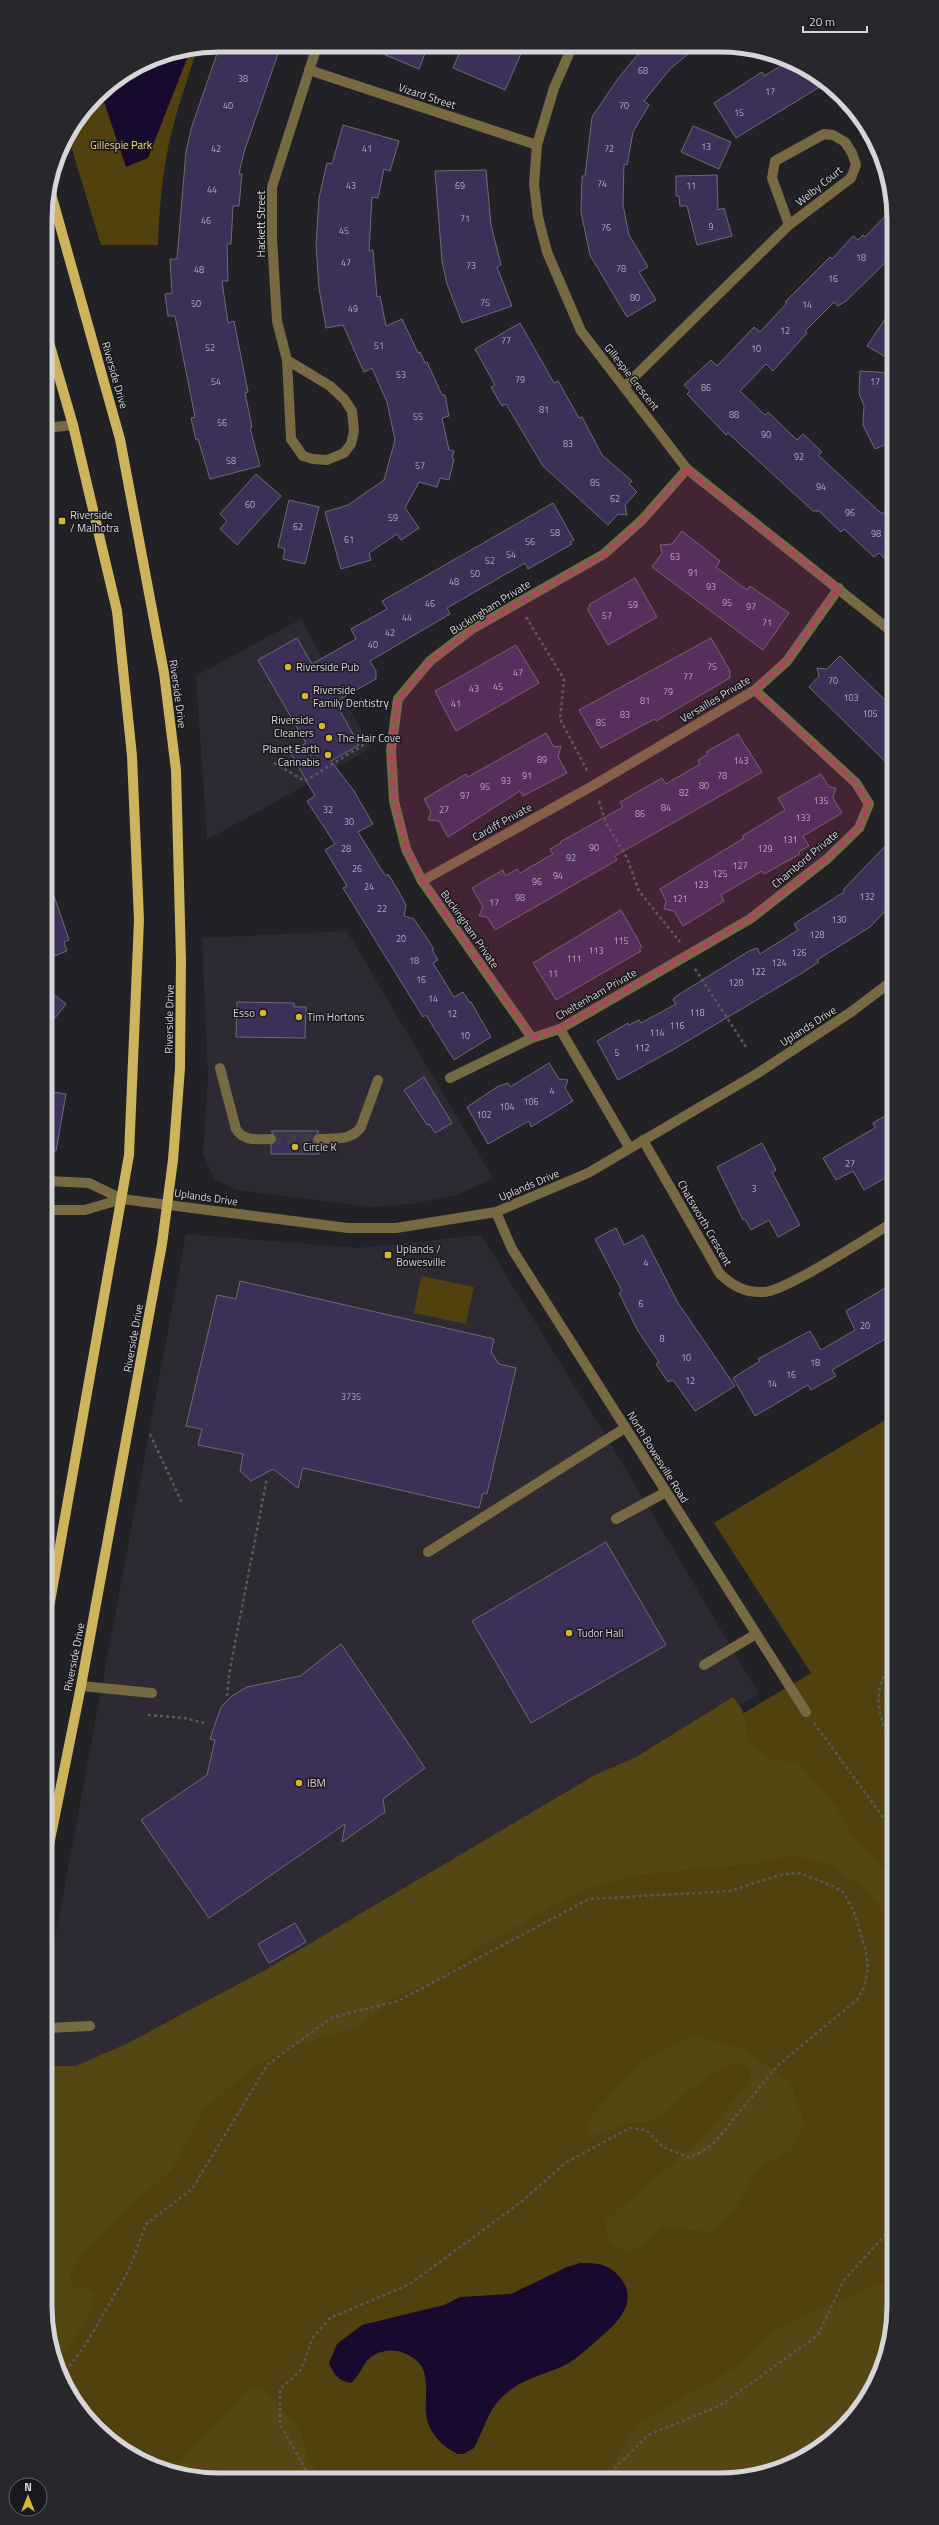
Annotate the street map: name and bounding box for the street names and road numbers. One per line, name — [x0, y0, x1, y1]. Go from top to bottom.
street label: Vizard Street — [396, 79, 458, 113]
street label: Welby Court — [792, 162, 846, 210]
street label: Hackett Street — [253, 190, 269, 257]
street label: Riverside Drive — [98, 340, 132, 411]
street label: Gillespie Crescent — [601, 340, 663, 414]
street label: Buckingham Private — [447, 575, 534, 638]
street label: Riverside Drive — [165, 659, 191, 730]
street label: Versailles Private — [677, 671, 754, 726]
street label: Cardiff Private — [469, 799, 535, 845]
street label: Chambord Private — [768, 826, 842, 892]
street label: Buckingham Private — [437, 887, 503, 972]
street label: Cheltenham Private — [553, 964, 640, 1024]
street label: Riverside Drive — [160, 984, 178, 1054]
street label: Uplands Drive — [777, 1002, 840, 1050]
street label: Uplands Drive — [496, 1165, 562, 1205]
street label: Chatsworth Crescent — [674, 1177, 736, 1269]
street label: Uplands Drive — [173, 1185, 239, 1209]
street label: Riverside Drive — [119, 1302, 147, 1373]
street label: North Bowesville Road — [623, 1408, 693, 1506]
street label: Riverside Drive — [60, 1621, 89, 1692]

